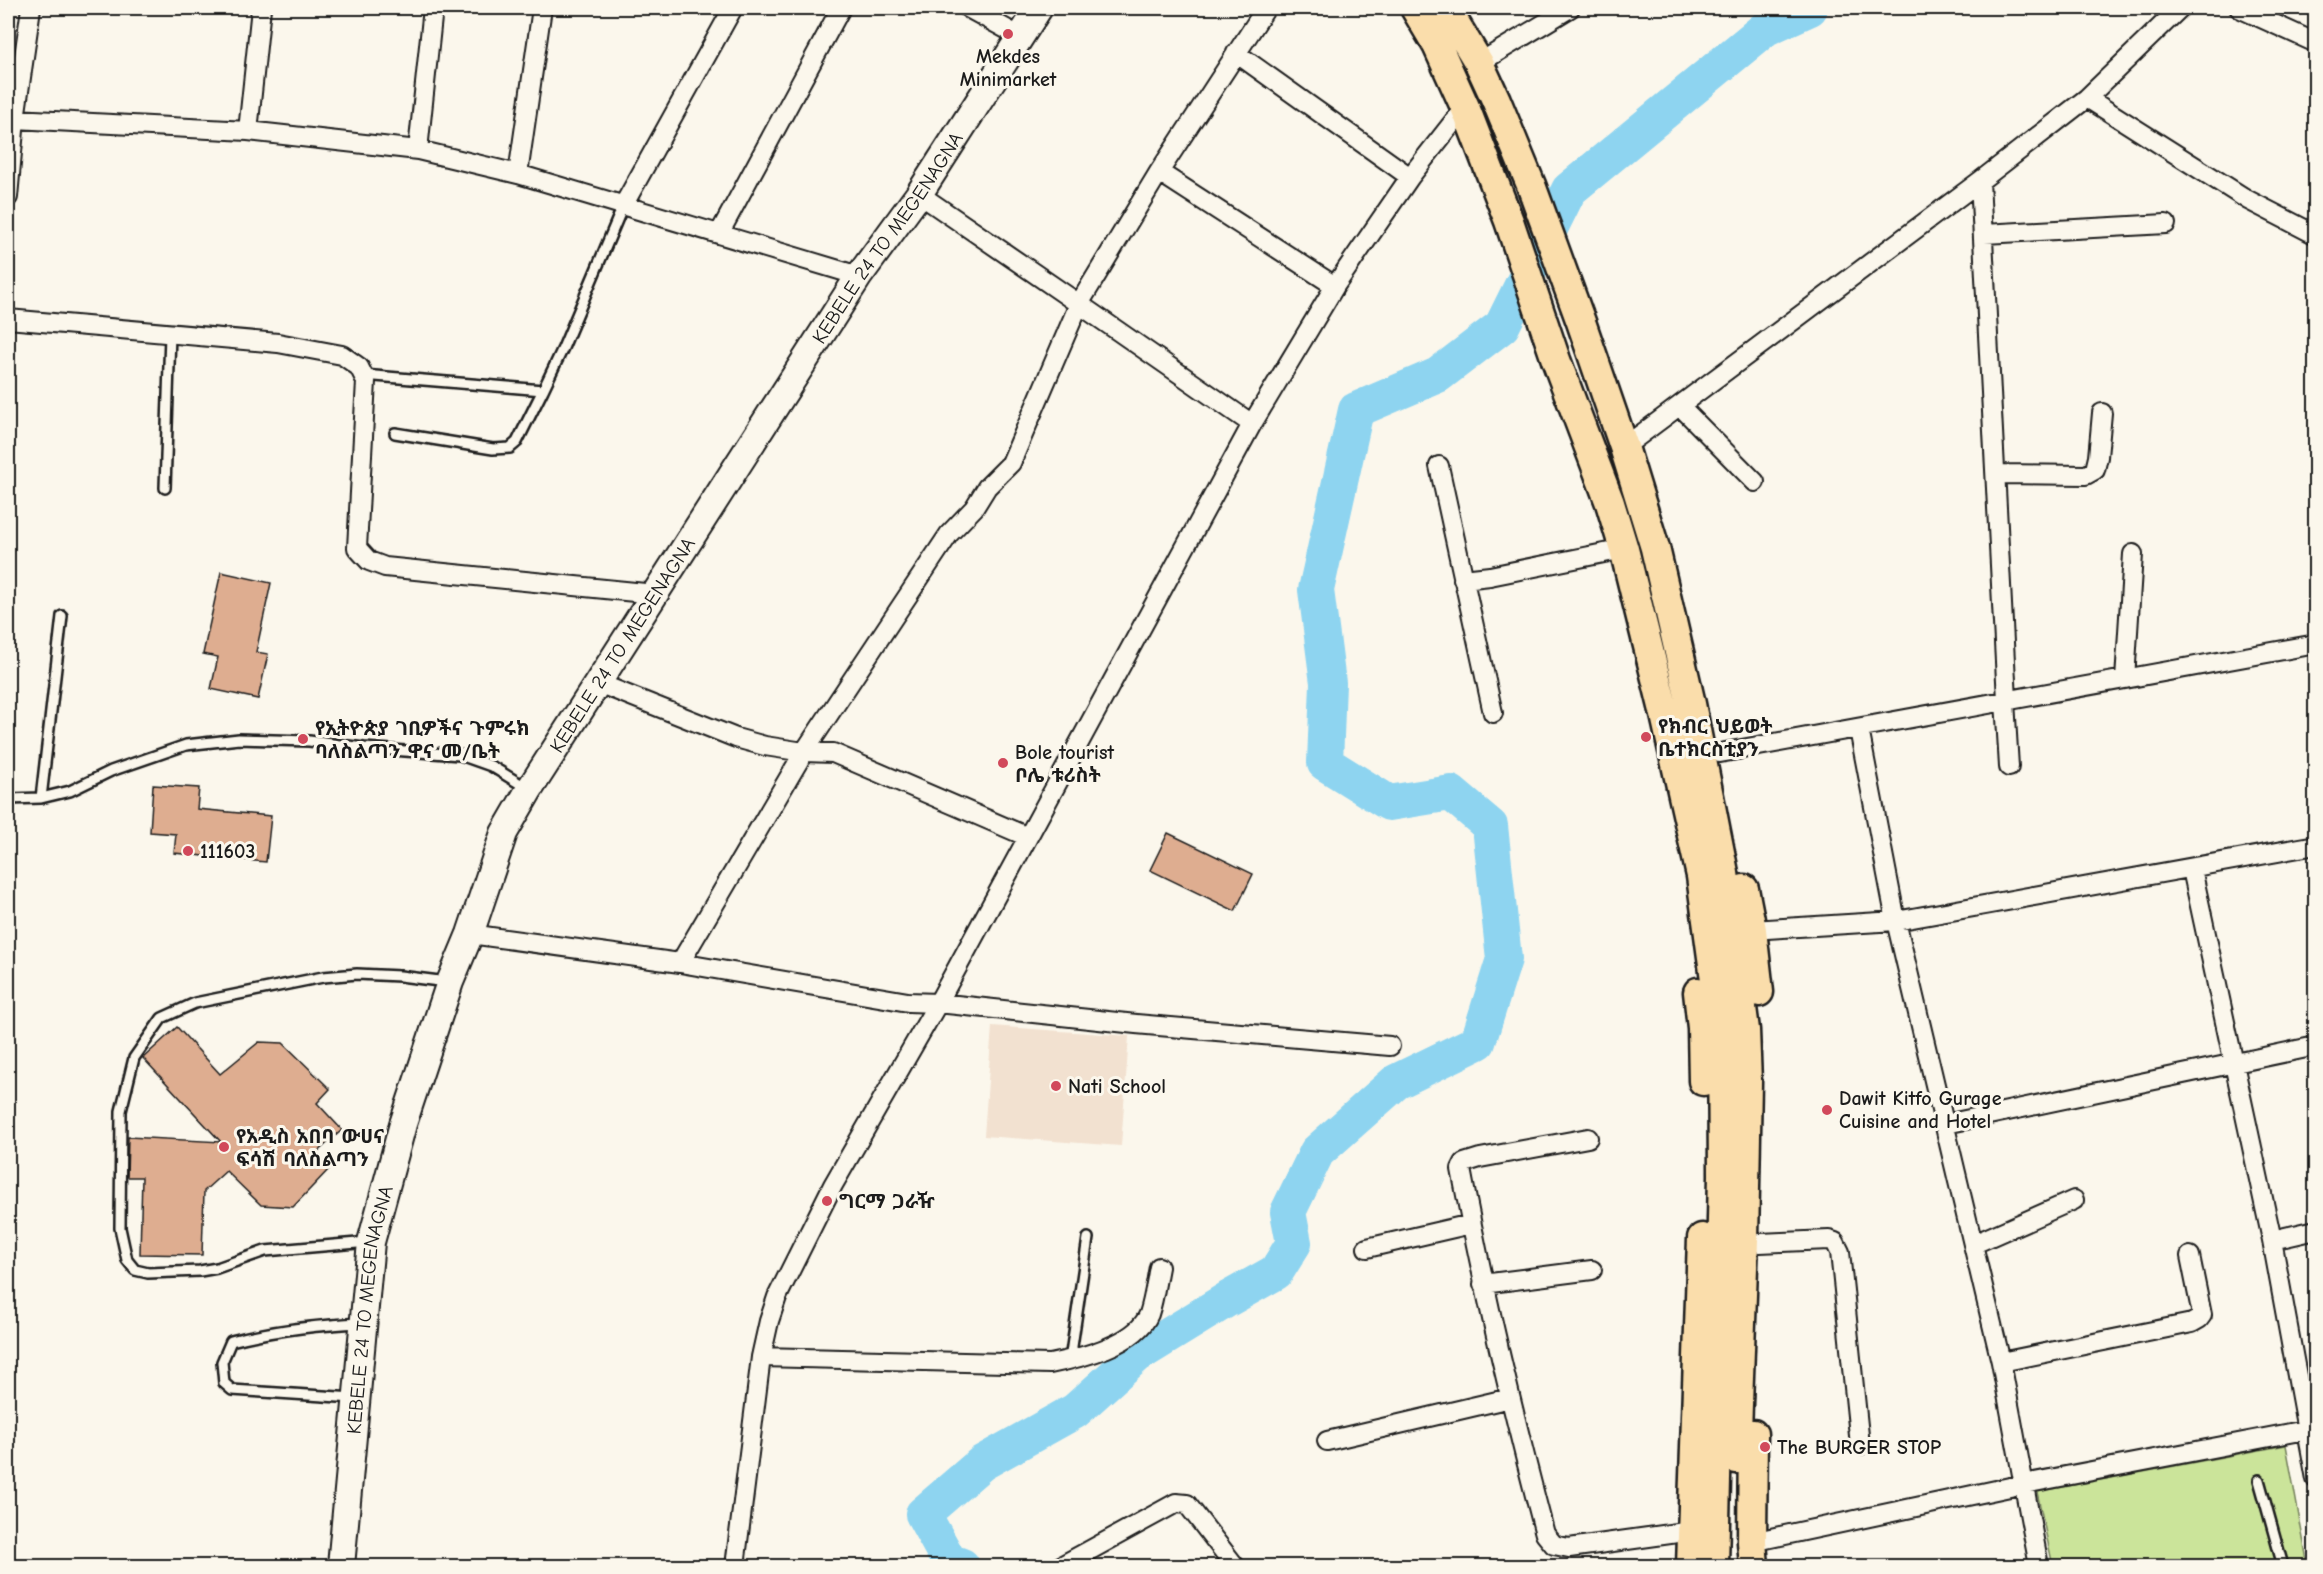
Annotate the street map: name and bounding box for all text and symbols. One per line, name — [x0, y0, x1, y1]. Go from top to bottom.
marker: Mekdes Minimarket — [1001, 27, 1015, 41]
place label: Mekdes Minimarket — [960, 45, 1057, 91]
street label: KEBELE 24 TO MEGENAGNA — [808, 128, 968, 348]
street label: KEBELE 24 TO MEGENAGNA — [545, 533, 700, 757]
place label: የክብር ህይወት ቤተክርስቲያን — [1658, 715, 1773, 761]
place label: የኢትዮጵያ ገቢዎችና ጉምሩክ ባለስልጣን ዋና መ/ቤት — [315, 717, 530, 763]
marker: የክብር ህይወት ቤተክርስቲያን — [1639, 730, 1653, 744]
marker: የኢትዮጵያ ገቢዎችና ጉምሩክ ባለስልጣን ዋና መ/ቤት — [296, 732, 310, 746]
place label: Bole tourist ቦሌ ቱሪስት — [1015, 741, 1114, 787]
marker: Bole tourist ቦሌ ቱሪስት — [996, 756, 1010, 770]
place label: 111603 — [200, 840, 255, 863]
marker: 111603 — [181, 844, 195, 858]
place label: Nati School — [1068, 1075, 1166, 1098]
marker: Nati School — [1049, 1079, 1063, 1093]
place label: Dawit Kitfo Gurage Cuisine and Hotel — [1839, 1087, 2002, 1133]
marker: Dawit Kitfo Gurage Cuisine and Hotel — [1820, 1103, 1834, 1117]
place label: የአዲስ አበባ ውሀና ፍሳሽ ባለስልጣን — [236, 1125, 384, 1171]
marker: የአዲስ አበባ ውሀና ፍሳሽ ባለስልጣን — [217, 1140, 231, 1154]
street label: KEBELE 24 TO MEGENAGNA — [342, 1183, 398, 1435]
place label: ግርማ ጋራዥ — [839, 1190, 935, 1213]
marker: ግርማ ጋራዥ — [820, 1194, 834, 1208]
place label: The BURGER STOP — [1777, 1436, 1941, 1459]
marker: The BURGER STOP — [1758, 1440, 1772, 1454]

